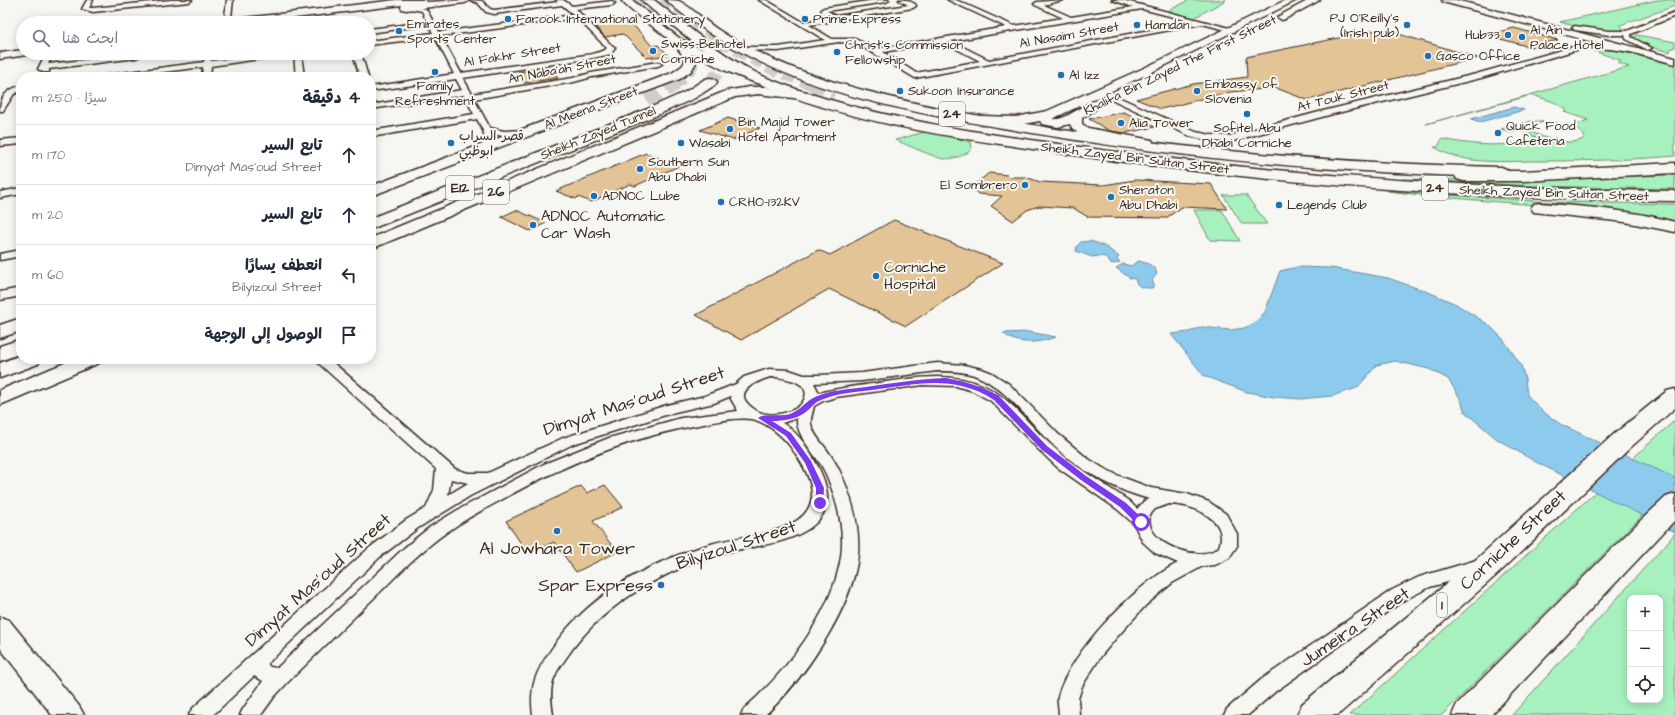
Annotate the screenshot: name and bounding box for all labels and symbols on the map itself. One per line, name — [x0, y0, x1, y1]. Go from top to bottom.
place label: PJ O'Reilly's (Irish pub) — [1330, 9, 1399, 42]
place label: Farook International Stationery — [516, 10, 705, 29]
place label: Prime Express — [813, 10, 902, 28]
street label: Khalifa Bin Zayed The First Street — [1081, 10, 1280, 121]
marker: Farook International Stationery — [503, 14, 513, 24]
marker: Prime Express — [800, 14, 810, 24]
place label: Emirates Sports Center — [407, 15, 496, 48]
place label: Hamdan — [1145, 16, 1190, 34]
street label: Al Nasaim Street — [1018, 17, 1121, 53]
marker: Hamdan — [1132, 20, 1142, 30]
marker: PJ O'Reilly's (Irish pub) — [1402, 20, 1412, 30]
place label: Al Ain Palace Hotel — [1530, 21, 1604, 54]
marker: Emirates Sports Center — [394, 26, 404, 36]
place label: Hub33 — [1465, 26, 1500, 44]
marker: Hub33 — [1503, 30, 1513, 40]
marker: Al Ain Palace Hotel — [1517, 32, 1527, 42]
place label: Swiss-Belhotel Corniche — [661, 35, 745, 68]
place label: Christ's Commission Fellowship — [845, 36, 963, 69]
street label: Al Fakhr Street — [462, 38, 563, 72]
marker: Swiss-Belhotel Corniche — [648, 46, 658, 56]
marker: Christ's Commission Fellowship — [832, 47, 842, 57]
place label: Gasco Office — [1436, 47, 1520, 65]
street label: An Naba'ah Street — [507, 50, 618, 88]
marker: Gasco Office — [1423, 51, 1433, 61]
place label: Al Izz — [1069, 66, 1100, 84]
marker: Family Refreshment — [430, 67, 440, 77]
marker: Al Izz — [1056, 70, 1066, 80]
place label: Embassy of Slovenia — [1205, 75, 1277, 108]
street label: At Touk Street — [1295, 76, 1392, 116]
place label: Family Refreshment — [395, 77, 476, 110]
street label: Al Meena Street — [542, 82, 641, 134]
place label: Sukoon Insurance — [908, 82, 1014, 100]
marker: Sukoon Insurance — [895, 86, 905, 96]
marker: Embassy of Slovenia — [1192, 86, 1202, 96]
street label: Sheikh Zayed Tunnel — [538, 102, 659, 165]
road number: 24 — [939, 102, 965, 126]
marker: Sofitel Abu Dhabi Corniche — [1242, 109, 1252, 119]
place label: Bin Majid Tower Hotel Apartment — [738, 113, 837, 146]
place label: Alia Tower — [1129, 114, 1193, 132]
place label: Quick Food Cafeteria — [1506, 117, 1576, 150]
marker: Alia Tower — [1116, 118, 1126, 128]
place label: Sofitel Abu Dhabi Corniche — [1202, 119, 1292, 152]
marker: Bin Majid Tower Hotel Apartment — [725, 124, 735, 134]
place label: قصر السراب ابوظبي — [459, 127, 524, 162]
marker: Quick Food Cafeteria — [1493, 128, 1503, 138]
place label: Wasabi — [689, 134, 730, 152]
street label: Sheikh Zayed Bin Sultan Street — [1040, 137, 1231, 180]
marker: قصر السراب ابوظبي — [446, 138, 456, 148]
marker: Wasabi — [676, 138, 686, 148]
place label: Southern Sun Abu Dhabi — [648, 153, 730, 186]
marker: Southern Sun Abu Dhabi — [635, 164, 645, 174]
road number: E12 — [446, 176, 474, 200]
place label: El Sombrero — [940, 176, 1018, 194]
road number: 24 — [1422, 176, 1448, 200]
road number: 26 — [483, 180, 509, 204]
marker: El Sombrero — [1020, 180, 1030, 190]
place label: Sheraton Abu Dhabi — [1119, 181, 1177, 214]
street label: Sheikh Zayed Bin Sultan Street — [1459, 181, 1650, 206]
place label: ADNOC Lube — [602, 187, 680, 205]
marker: ADNOC Lube — [589, 191, 599, 201]
marker: Sheraton Abu Dhabi — [1106, 192, 1116, 202]
place label: CRHO-132KV — [729, 193, 800, 211]
place label: Legends Club — [1287, 196, 1368, 215]
marker: CRHO-132KV — [716, 197, 726, 207]
marker: Legends Club — [1274, 200, 1284, 210]
place label: ADNOC Automatic Car Wash — [541, 206, 666, 244]
marker: ADNOC Automatic Car Wash — [528, 220, 538, 230]
place label: Corniche Hospital — [884, 257, 946, 295]
marker: Corniche Hospital — [871, 271, 881, 281]
street label: Dimyat Mas'oud Street — [540, 360, 729, 443]
street label: Corniche Street — [1454, 484, 1572, 596]
route end — [811, 494, 829, 512]
street label: Dimyat Mas'oud Street — [239, 507, 398, 653]
route start — [1132, 513, 1150, 531]
street label: Bilyizoul Street — [673, 514, 800, 577]
marker: Al Jowhara Tower — [552, 526, 562, 536]
place label: Al Jowhara Tower — [479, 536, 635, 561]
place label: Spar Express — [538, 573, 653, 598]
marker: Spar Express — [656, 580, 666, 590]
street label: Jumeira Street — [1295, 581, 1415, 673]
road number: 1 — [1437, 593, 1447, 617]

